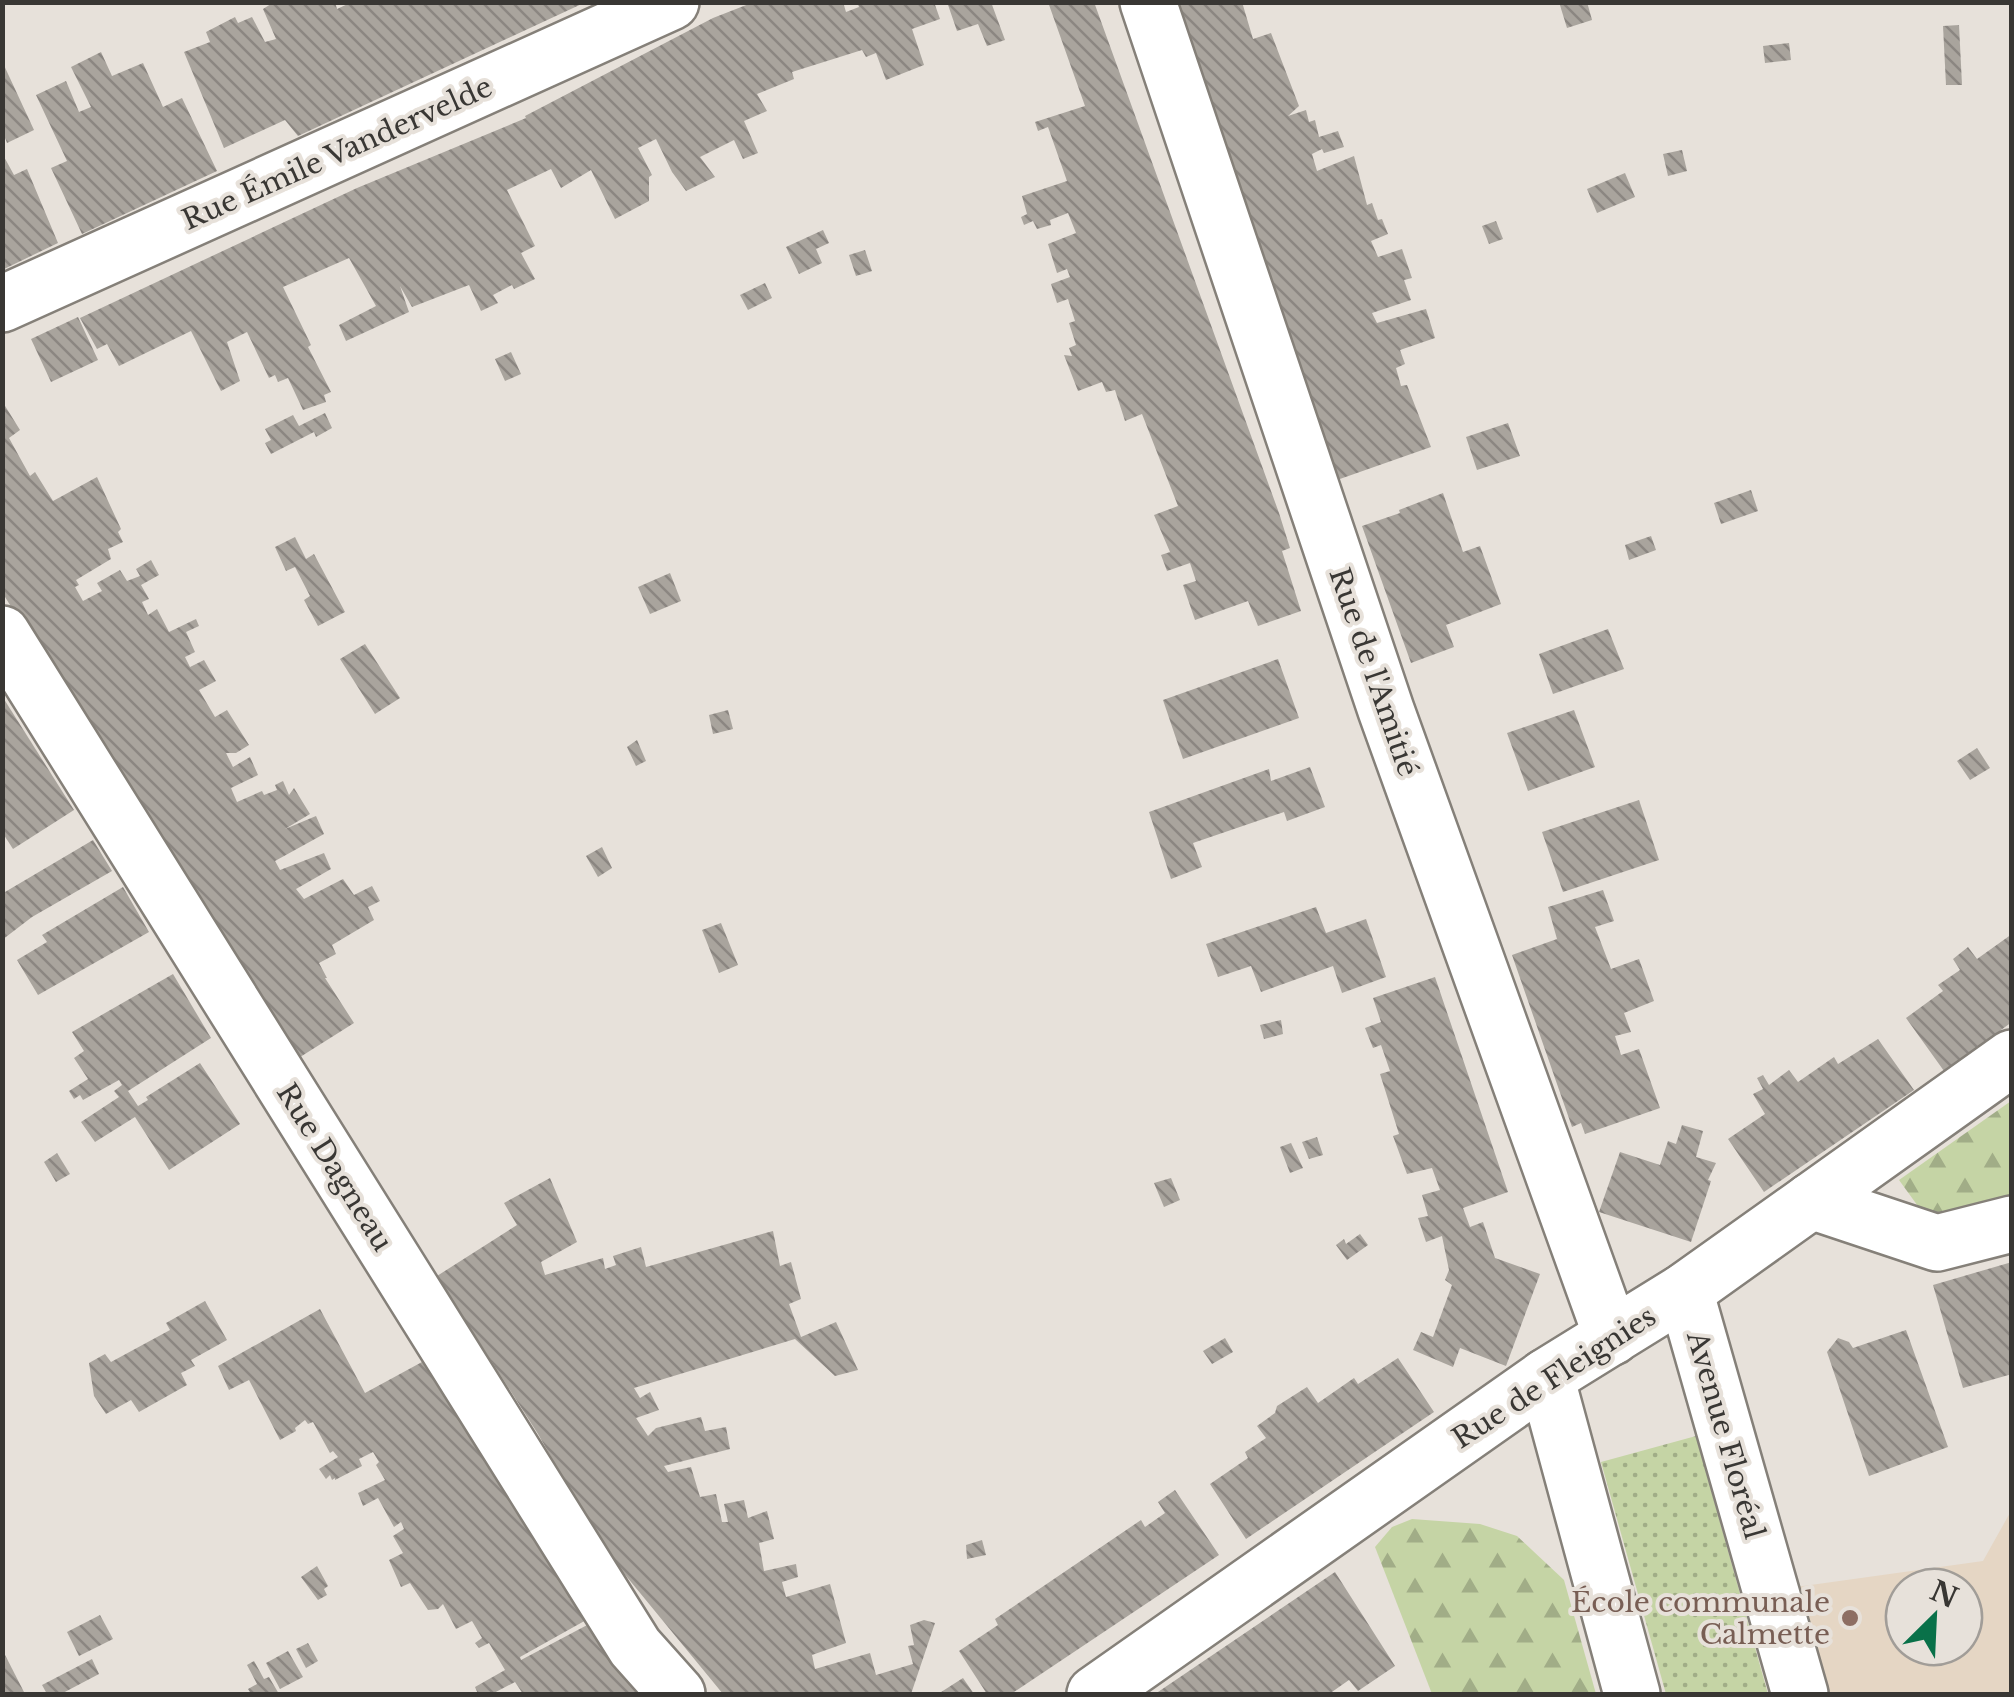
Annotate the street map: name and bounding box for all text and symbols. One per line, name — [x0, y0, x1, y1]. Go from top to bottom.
street label: Rue Émile Vandervelde — [177, 69, 498, 238]
street label: Rue de l'Amitié — [1321, 563, 1426, 781]
street label: Rue Dagneau — [269, 1077, 400, 1258]
street label: Rue de Fleignies — [1446, 1299, 1663, 1456]
street label: Avenue Floréal — [1679, 1326, 1772, 1543]
north arrow — [1884, 1567, 1984, 1667]
text: N — [1925, 1573, 1963, 1616]
place label: École communale Calmette — [1571, 1585, 1830, 1652]
marker: École communale Calmette — [1839, 1607, 1861, 1629]

